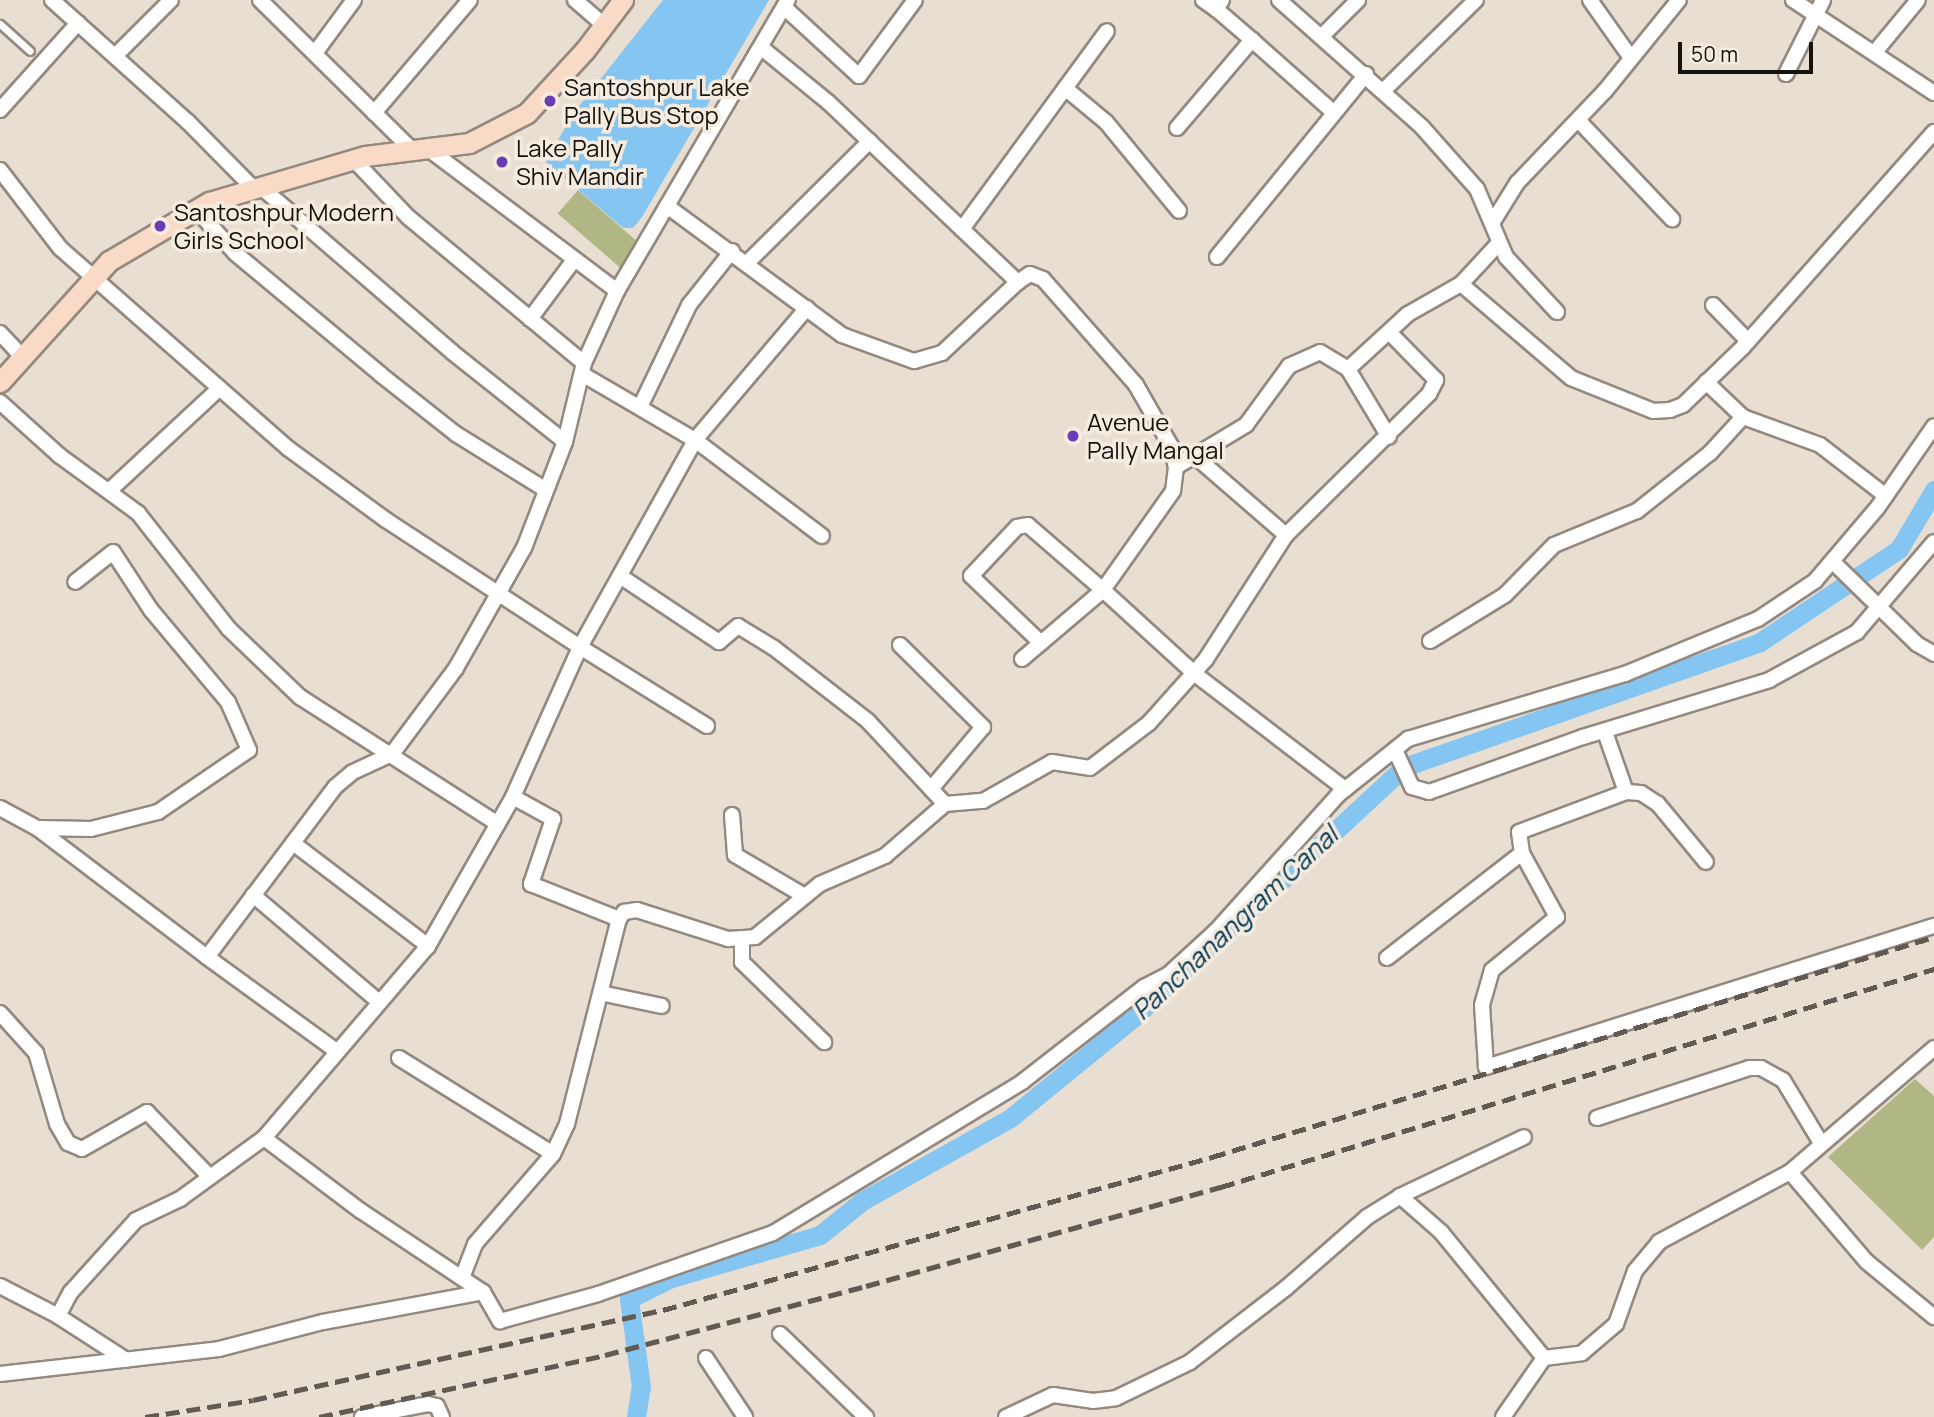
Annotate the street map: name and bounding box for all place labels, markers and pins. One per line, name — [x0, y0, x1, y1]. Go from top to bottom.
place label: Santoshpur Lake Pally Bus Stop — [564, 73, 750, 129]
marker: Santoshpur Lake Pally Bus Stop — [542, 93, 558, 109]
place label: Lake Pally Shiv Mandir — [516, 134, 644, 190]
marker: Lake Pally Shiv Mandir — [494, 154, 510, 170]
place label: Santoshpur Modern Girls School — [174, 198, 394, 254]
marker: Santoshpur Modern Girls School — [152, 218, 168, 234]
place label: Avenue Pally Mangal — [1087, 408, 1224, 464]
marker: Avenue Pally Mangal — [1065, 428, 1081, 444]

